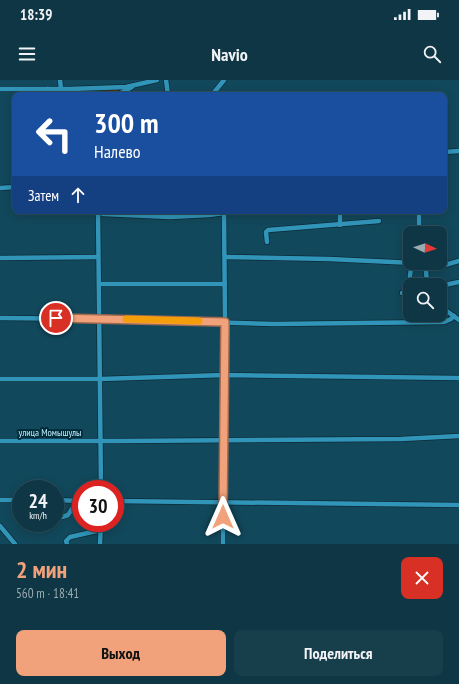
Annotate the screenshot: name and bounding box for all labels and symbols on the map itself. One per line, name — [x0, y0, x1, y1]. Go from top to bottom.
north arrow — [403, 226, 447, 270]
pin — [39, 301, 73, 335]
street label: улица Момышулы — [19, 426, 81, 439]
speed limit sign: 30 — [72, 480, 124, 532]
position arrow — [202, 496, 244, 538]

